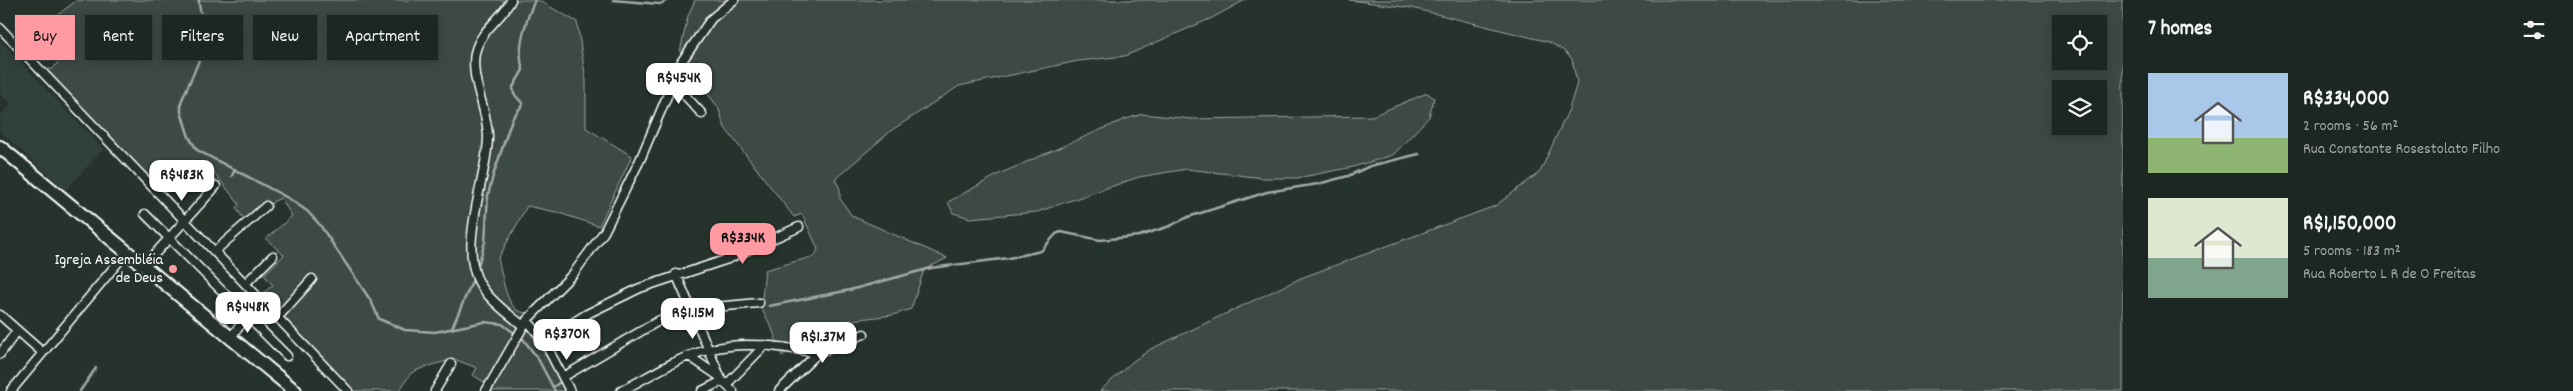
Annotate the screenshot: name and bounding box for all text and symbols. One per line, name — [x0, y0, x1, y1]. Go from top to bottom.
chip: Buy — [15, 15, 75, 60]
chip: Rent — [85, 15, 152, 60]
chip: Filters — [162, 15, 243, 60]
chip: New — [253, 15, 317, 60]
chip: Apartment — [327, 15, 438, 60]
map controls — [2052, 15, 2107, 135]
button: locate — [2052, 15, 2107, 70]
text: 7 homes — [2148, 15, 2212, 45]
icon: filters — [2520, 16, 2548, 44]
pin: R$454K — [638, 62, 720, 105]
text: R$454K — [657, 67, 701, 90]
button: layers — [2052, 80, 2107, 135]
text: R$334,000 — [2303, 85, 2390, 115]
icon: home — [2188, 93, 2248, 153]
text: 2 rooms · 56 m² — [2303, 115, 2398, 138]
text: Rua Constante Rosestolato Filho — [2303, 138, 2500, 161]
pin: R$483K — [141, 160, 223, 202]
text: R$483K — [160, 164, 204, 187]
text: R$1,150,000 — [2303, 210, 2397, 240]
icon: home — [2188, 218, 2248, 278]
pin: R$334K — [702, 222, 784, 265]
text: R$334K — [721, 227, 765, 250]
text: 5 rooms · 183 m² — [2303, 240, 2400, 263]
place label: Igreja Assembléia de Deus — [54, 249, 163, 290]
marker: Igreja Assembléia de Deus — [167, 263, 179, 275]
text: Rua Roberto L R de O Freitas — [2303, 263, 2476, 286]
pin: R$448K — [207, 292, 289, 334]
text: R$448K — [227, 296, 270, 319]
pin: R$1.15M — [647, 298, 739, 340]
text: R$1.15M — [672, 302, 714, 325]
pin: R$370K — [526, 318, 608, 361]
pin: R$1.37M — [777, 322, 869, 364]
text: R$370K — [544, 323, 590, 346]
text: R$1.37M — [801, 326, 845, 349]

